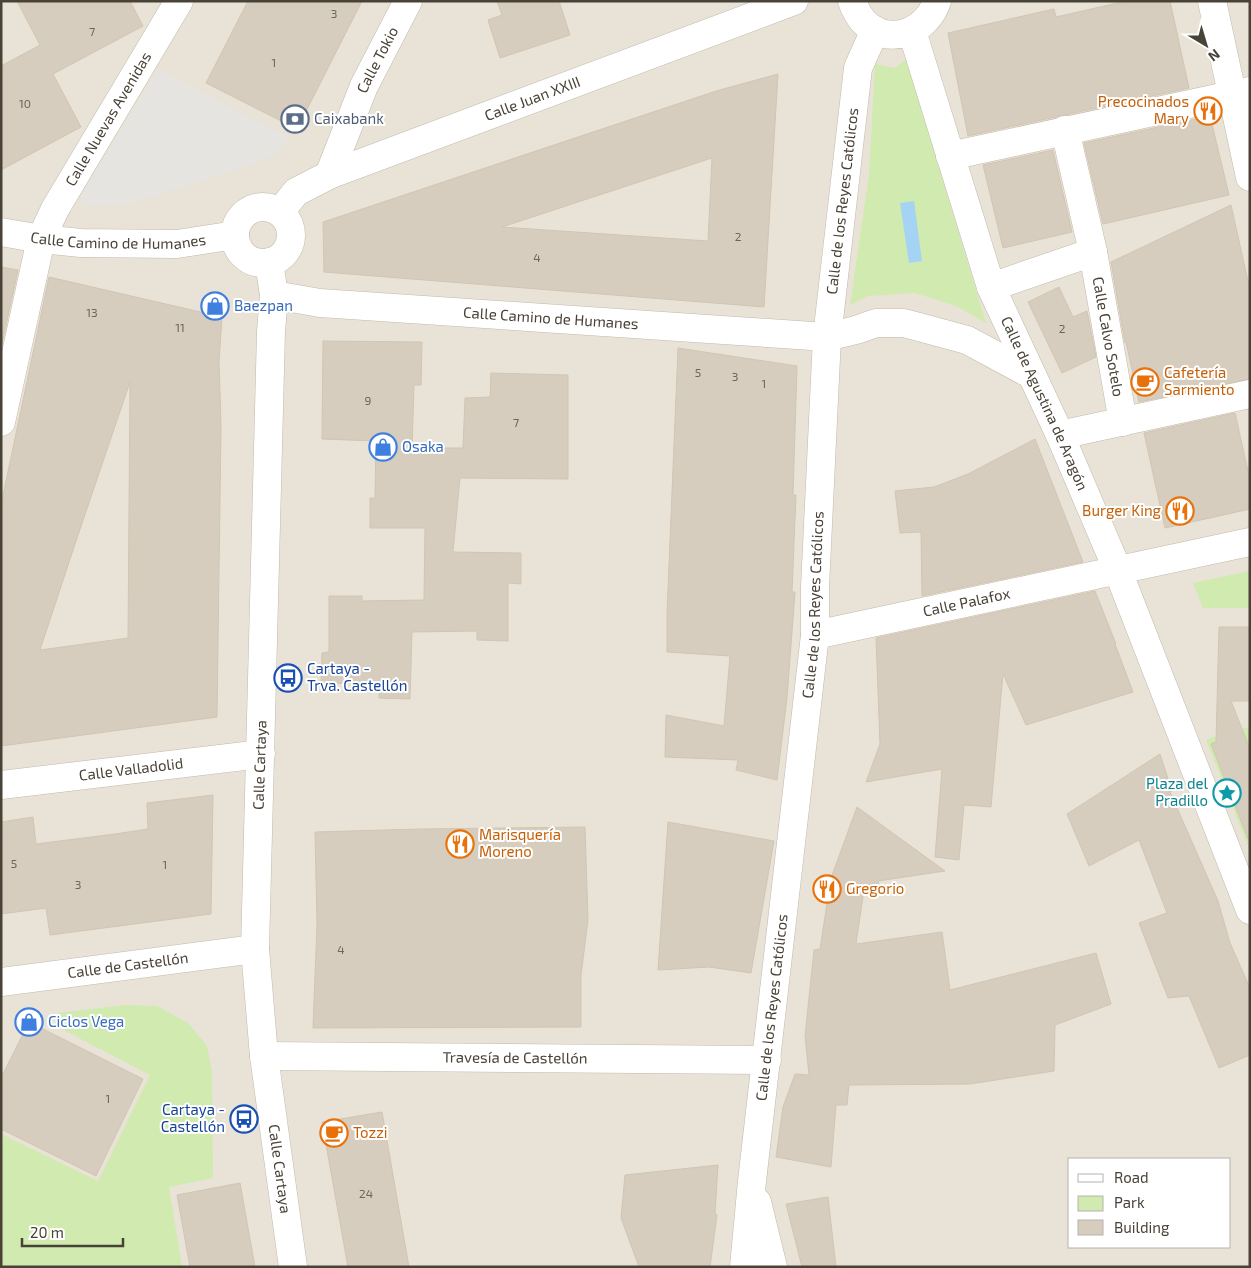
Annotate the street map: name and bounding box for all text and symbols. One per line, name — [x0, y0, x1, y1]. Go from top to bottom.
house number: 3 — [331, 6, 337, 20]
north arrow — [1181, 20, 1231, 70]
street label: Calle Tokio — [352, 23, 401, 95]
house number: 7 — [89, 24, 95, 38]
text: N — [1205, 46, 1224, 65]
street label: Calle Nuevas Avenidas — [61, 48, 155, 189]
house number: 1 — [272, 55, 276, 69]
street label: Calle Juan XXIII — [482, 72, 583, 124]
place label: Precocinados Mary — [1098, 92, 1189, 127]
house number: 10 — [19, 96, 31, 110]
restaurant icon: Precocinados Mary — [1193, 96, 1223, 126]
bank icon: Caixabank — [280, 104, 310, 134]
street label: Calle de los Reyes Católicos — [822, 107, 861, 295]
place label: Caixabank — [314, 109, 384, 127]
street label: Calle Camino de Humanes — [29, 227, 207, 252]
house number: 2 — [735, 229, 742, 243]
house number: 4 — [533, 250, 541, 264]
street label: Calle Calvo Sotelo — [1090, 275, 1128, 398]
shop icon: Baezpan — [200, 291, 230, 321]
place label: Baezpan — [234, 296, 293, 314]
street label: Calle Camino de Humanes — [463, 303, 639, 332]
house number: 13 — [86, 305, 98, 319]
street label: Calle de Agustina de Aragón — [998, 313, 1093, 493]
house number: 11 — [175, 320, 185, 334]
house number: 2 — [1059, 321, 1066, 335]
place label: Cafetería Sarmiento — [1164, 363, 1235, 398]
house number: 5 — [695, 365, 701, 379]
cafe icon: Cafetería Sarmiento — [1130, 367, 1160, 397]
house number: 3 — [732, 369, 738, 383]
house number: 1 — [762, 376, 766, 390]
house number: 9 — [365, 393, 372, 407]
house number: 7 — [513, 415, 519, 429]
shop icon: Osaka — [368, 432, 398, 462]
place label: Osaka — [402, 437, 444, 455]
restaurant icon: Burger King — [1165, 496, 1195, 526]
place label: Burger King — [1082, 501, 1162, 519]
street label: Calle de los Reyes Católicos — [798, 511, 827, 699]
street label: Calle Palafox — [921, 584, 1012, 620]
place label: Cartaya - Trva. Castellón — [307, 659, 408, 694]
bus stop icon: Cartaya - Trva. Castellón — [273, 663, 303, 693]
street label: Calle Cartaya — [248, 720, 270, 810]
street label: Calle Valladolid — [78, 753, 184, 784]
place label: Plaza del Pradillo — [1146, 774, 1209, 809]
place icon: Plaza del Pradillo — [1212, 778, 1242, 808]
place label: Marisquería Moreno — [479, 825, 561, 860]
restaurant icon: Marisquería Moreno — [445, 829, 475, 859]
house number: 5 — [11, 856, 17, 870]
house number: 1 — [163, 857, 167, 871]
restaurant icon: Gregorio — [812, 874, 842, 904]
house number: 3 — [75, 877, 81, 891]
place label: Gregorio — [846, 879, 904, 897]
street label: Calle de los Reyes Católicos — [751, 913, 791, 1102]
house number: 4 — [337, 942, 345, 956]
street label: Calle de Castellón — [66, 948, 189, 981]
shop icon: Ciclos Vega — [14, 1007, 44, 1037]
place label: Ciclos Vega — [48, 1012, 124, 1030]
street label: Travesía de Castellón — [442, 1047, 588, 1067]
house number: 1 — [106, 1091, 110, 1105]
place label: Cartaya - Castellón — [161, 1100, 225, 1135]
bus stop icon: Cartaya - Castellón — [229, 1104, 259, 1134]
cafe icon: Tozzi — [319, 1118, 349, 1148]
street label: Calle Cartaya — [265, 1123, 296, 1215]
place label: Tozzi — [353, 1123, 388, 1141]
legend — [1068, 1158, 1231, 1248]
text: Road — [1114, 1168, 1149, 1186]
house number: 24 — [359, 1186, 373, 1200]
text: Park — [1114, 1193, 1145, 1211]
scale bar — [22, 1216, 124, 1248]
text: Building — [1114, 1218, 1170, 1236]
text: 20 m — [30, 1223, 64, 1241]

